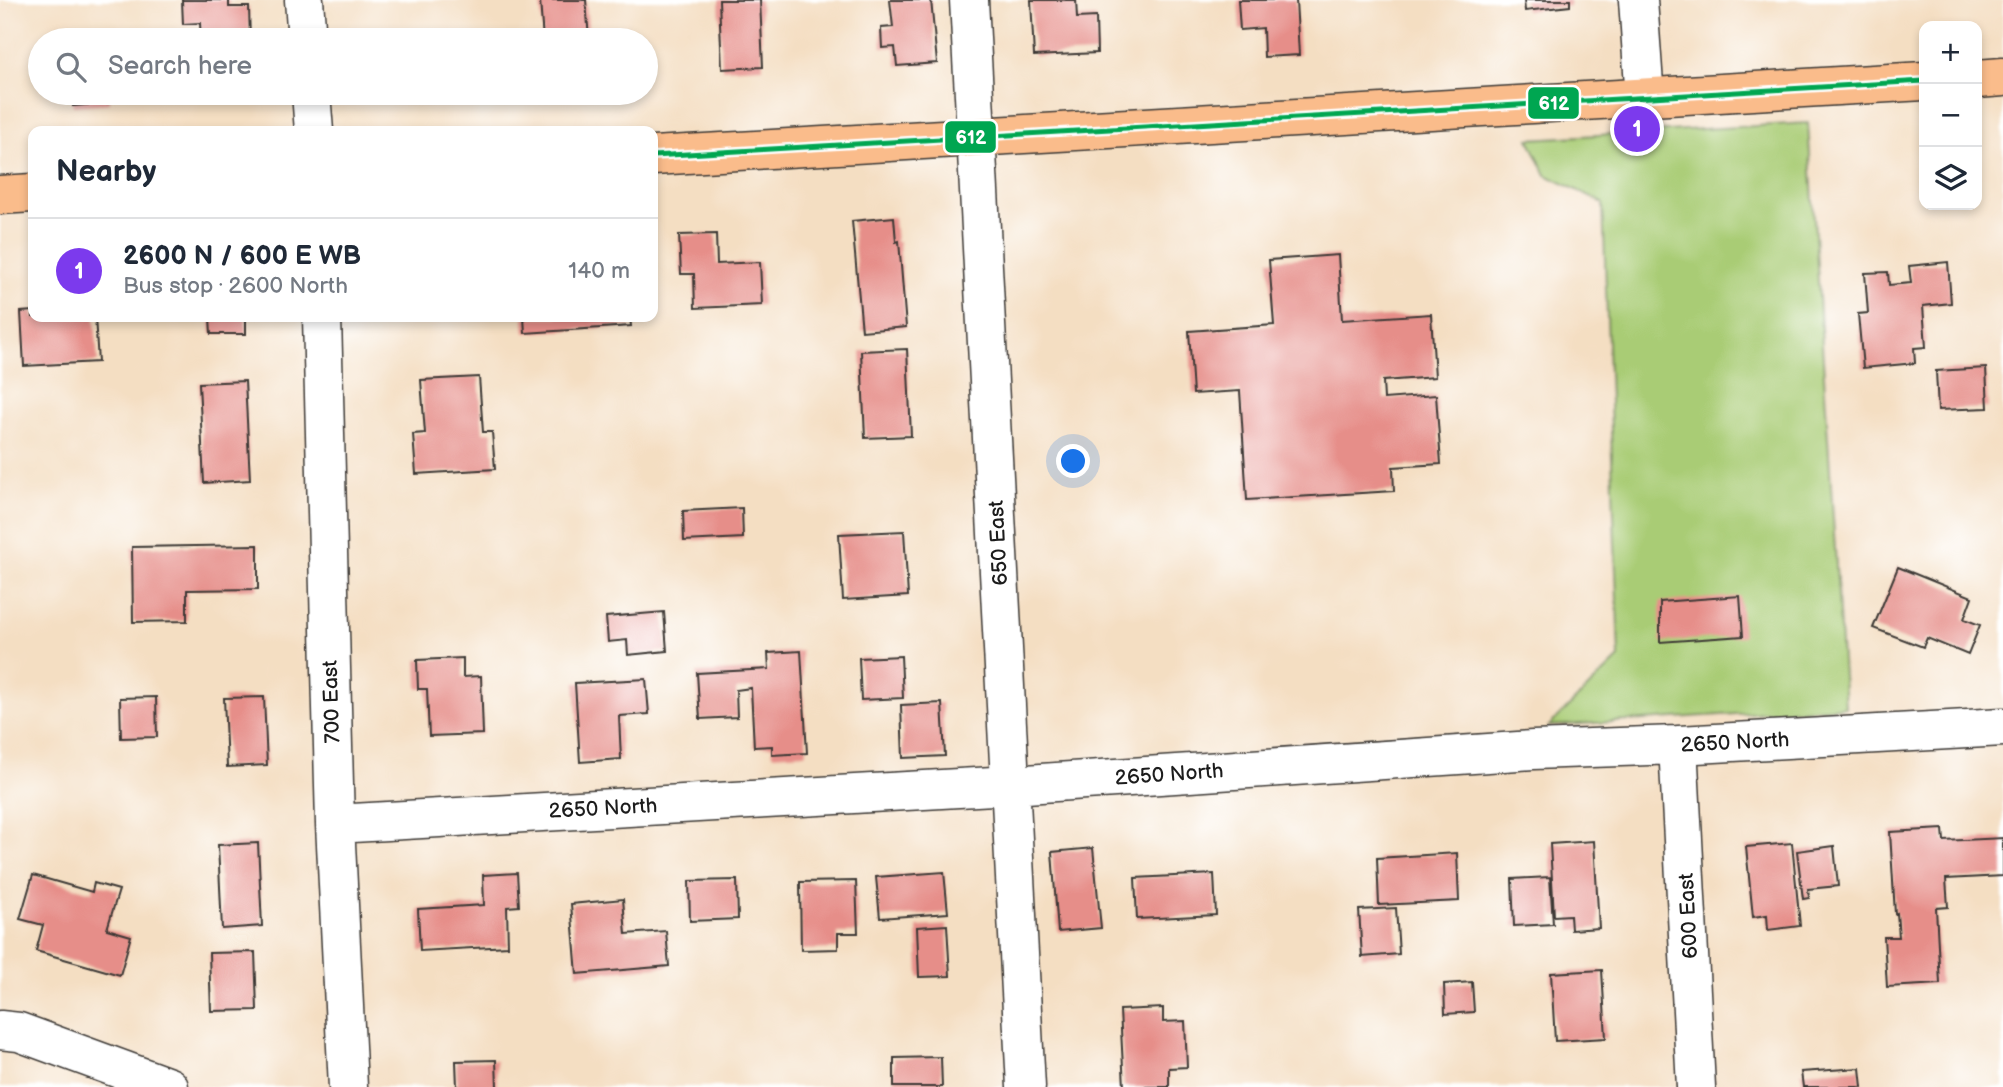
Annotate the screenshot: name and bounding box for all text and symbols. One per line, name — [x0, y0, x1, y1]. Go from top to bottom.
map controls — [1919, 21, 1982, 210]
button: + — [1919, 21, 1982, 84]
search box — [28, 28, 658, 105]
icon: search — [52, 48, 90, 86]
text: Search here — [108, 51, 252, 82]
button: − — [1919, 84, 1982, 147]
line badge: 612 — [1527, 86, 1580, 120]
text: 612 — [1539, 93, 1570, 116]
pin: 1 — [1614, 103, 1660, 155]
line badge: 612 — [944, 120, 997, 154]
text: 612 — [956, 127, 987, 150]
button: layers — [1919, 147, 1982, 210]
text: Nearby — [56, 154, 156, 190]
text: 2600 N / 600 E WB — [123, 241, 361, 272]
text: 1 — [74, 257, 84, 285]
text: 140 m — [568, 257, 630, 285]
text: Bus stop · 2600 North — [123, 272, 348, 300]
your location — [1056, 444, 1090, 478]
street label: 650 East — [984, 499, 1013, 586]
street label: 700 East — [318, 659, 345, 744]
street label: 2650 North — [1680, 727, 1790, 758]
street label: 2650 North — [1114, 758, 1224, 791]
street label: 2650 North — [548, 793, 658, 824]
street label: 600 East — [1674, 872, 1703, 959]

